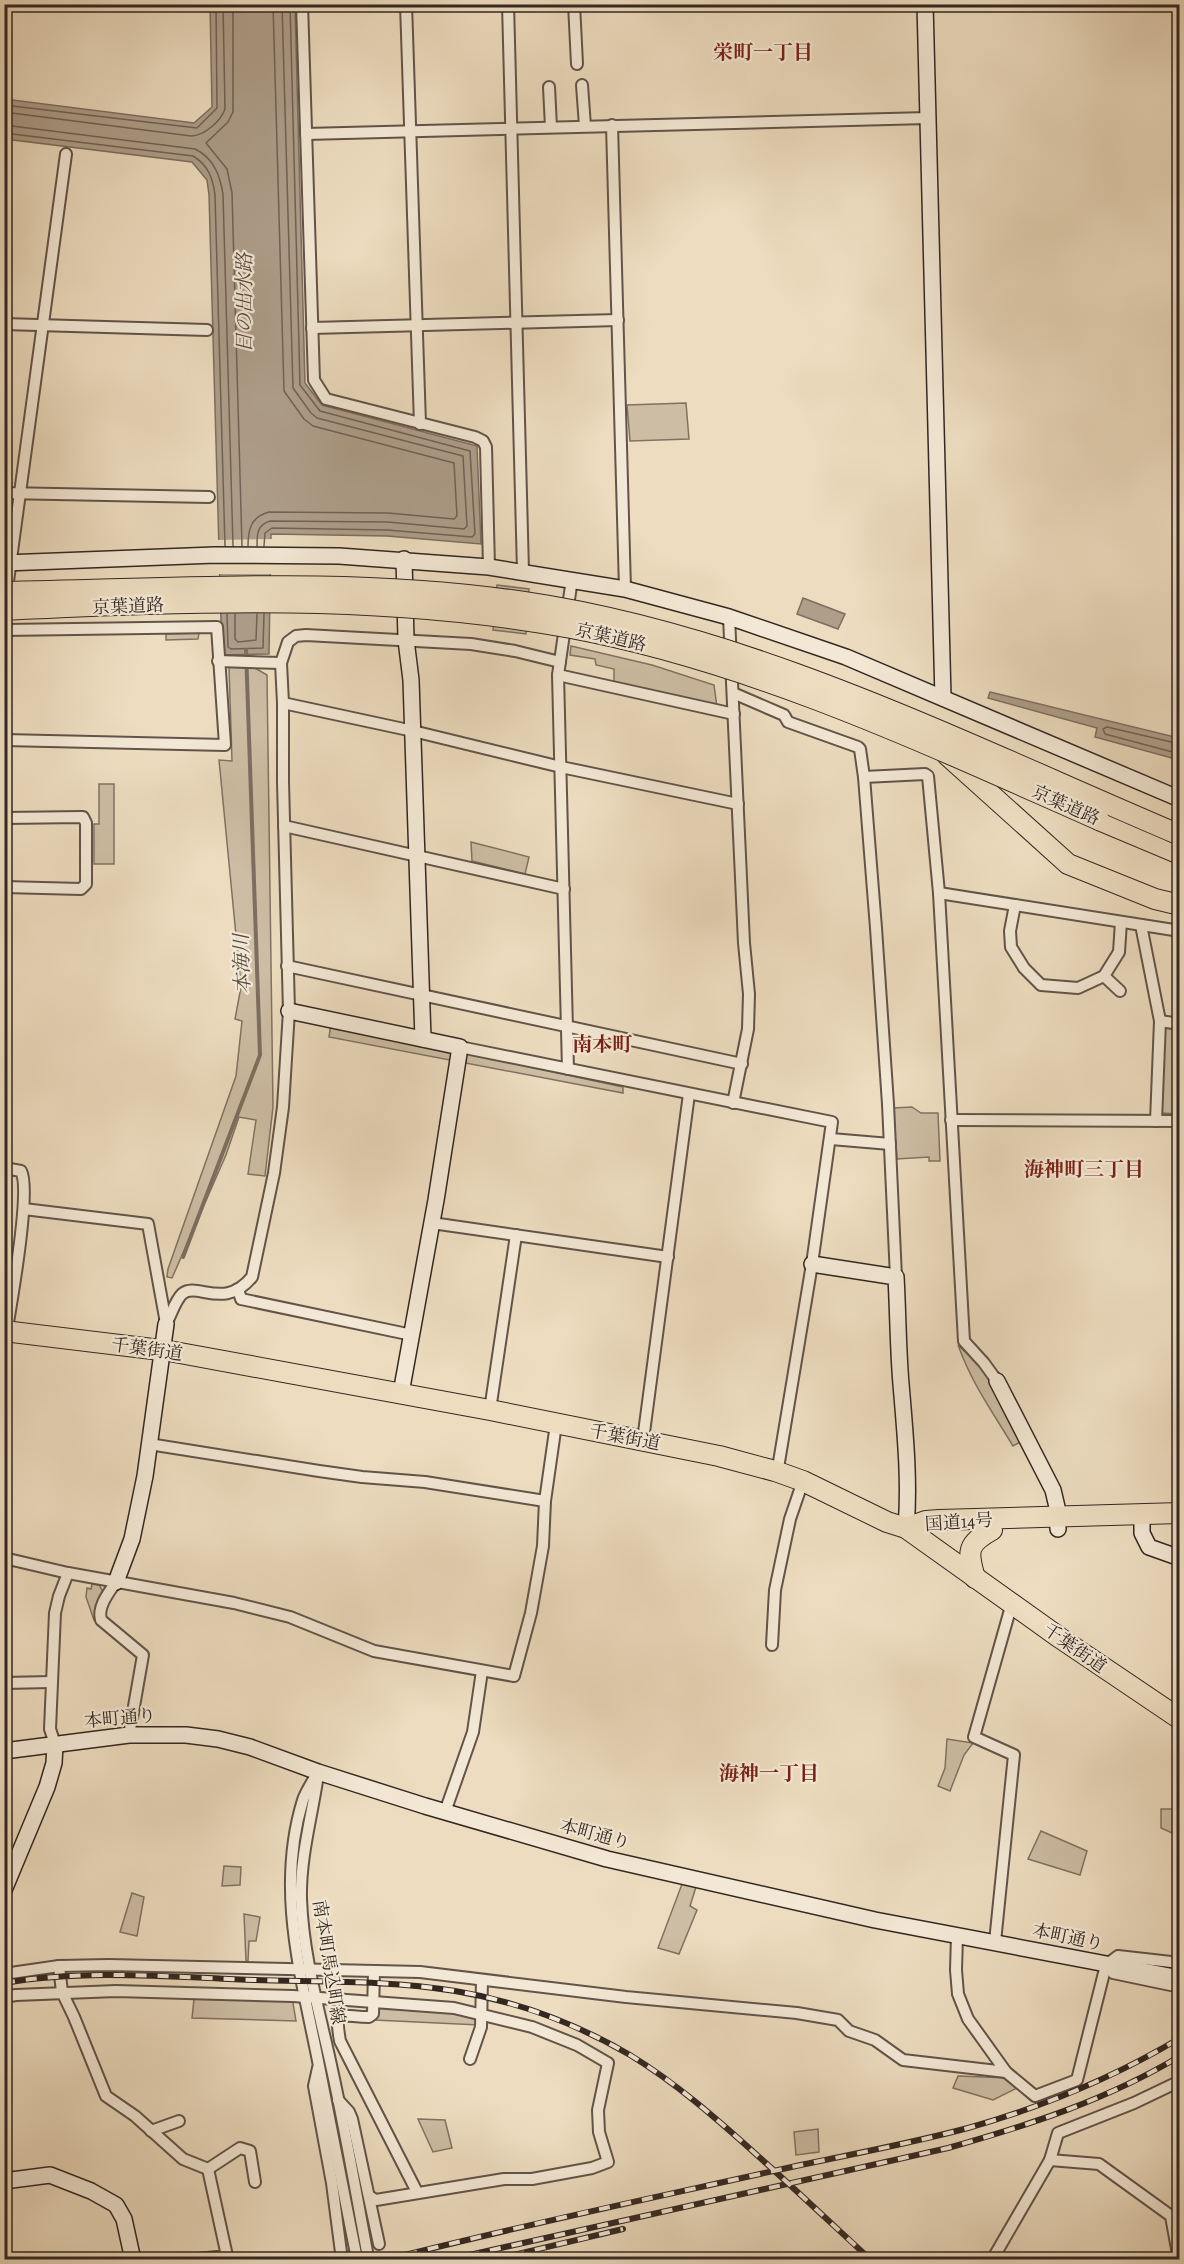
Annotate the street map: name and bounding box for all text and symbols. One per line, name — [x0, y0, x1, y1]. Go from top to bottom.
district label: 栄町一丁目 — [713, 39, 813, 66]
water label: 日の出水路 — [231, 251, 258, 353]
street label: 京葉道路 — [92, 593, 164, 619]
street label: 京葉道路 — [573, 617, 649, 657]
street label: 京葉道路 — [1028, 779, 1104, 831]
water label: 本海川 — [227, 932, 257, 994]
district label: 南本町 — [572, 1031, 633, 1058]
district label: 海神町三丁目 — [1024, 1156, 1144, 1183]
street label: 千葉街道 — [110, 1332, 184, 1366]
street label: 千葉街道 — [587, 1418, 663, 1456]
street label: 国道14号 — [924, 1508, 994, 1536]
street label: 千葉街道 — [1039, 1618, 1111, 1678]
street label: 本町通り — [83, 1703, 157, 1733]
district label: 海神一丁目 — [719, 1760, 819, 1787]
street label: 本町通り — [557, 1813, 633, 1855]
street label: 南本町馬込町線 — [307, 1898, 351, 2026]
street label: 本町通り — [1030, 1918, 1106, 1956]

